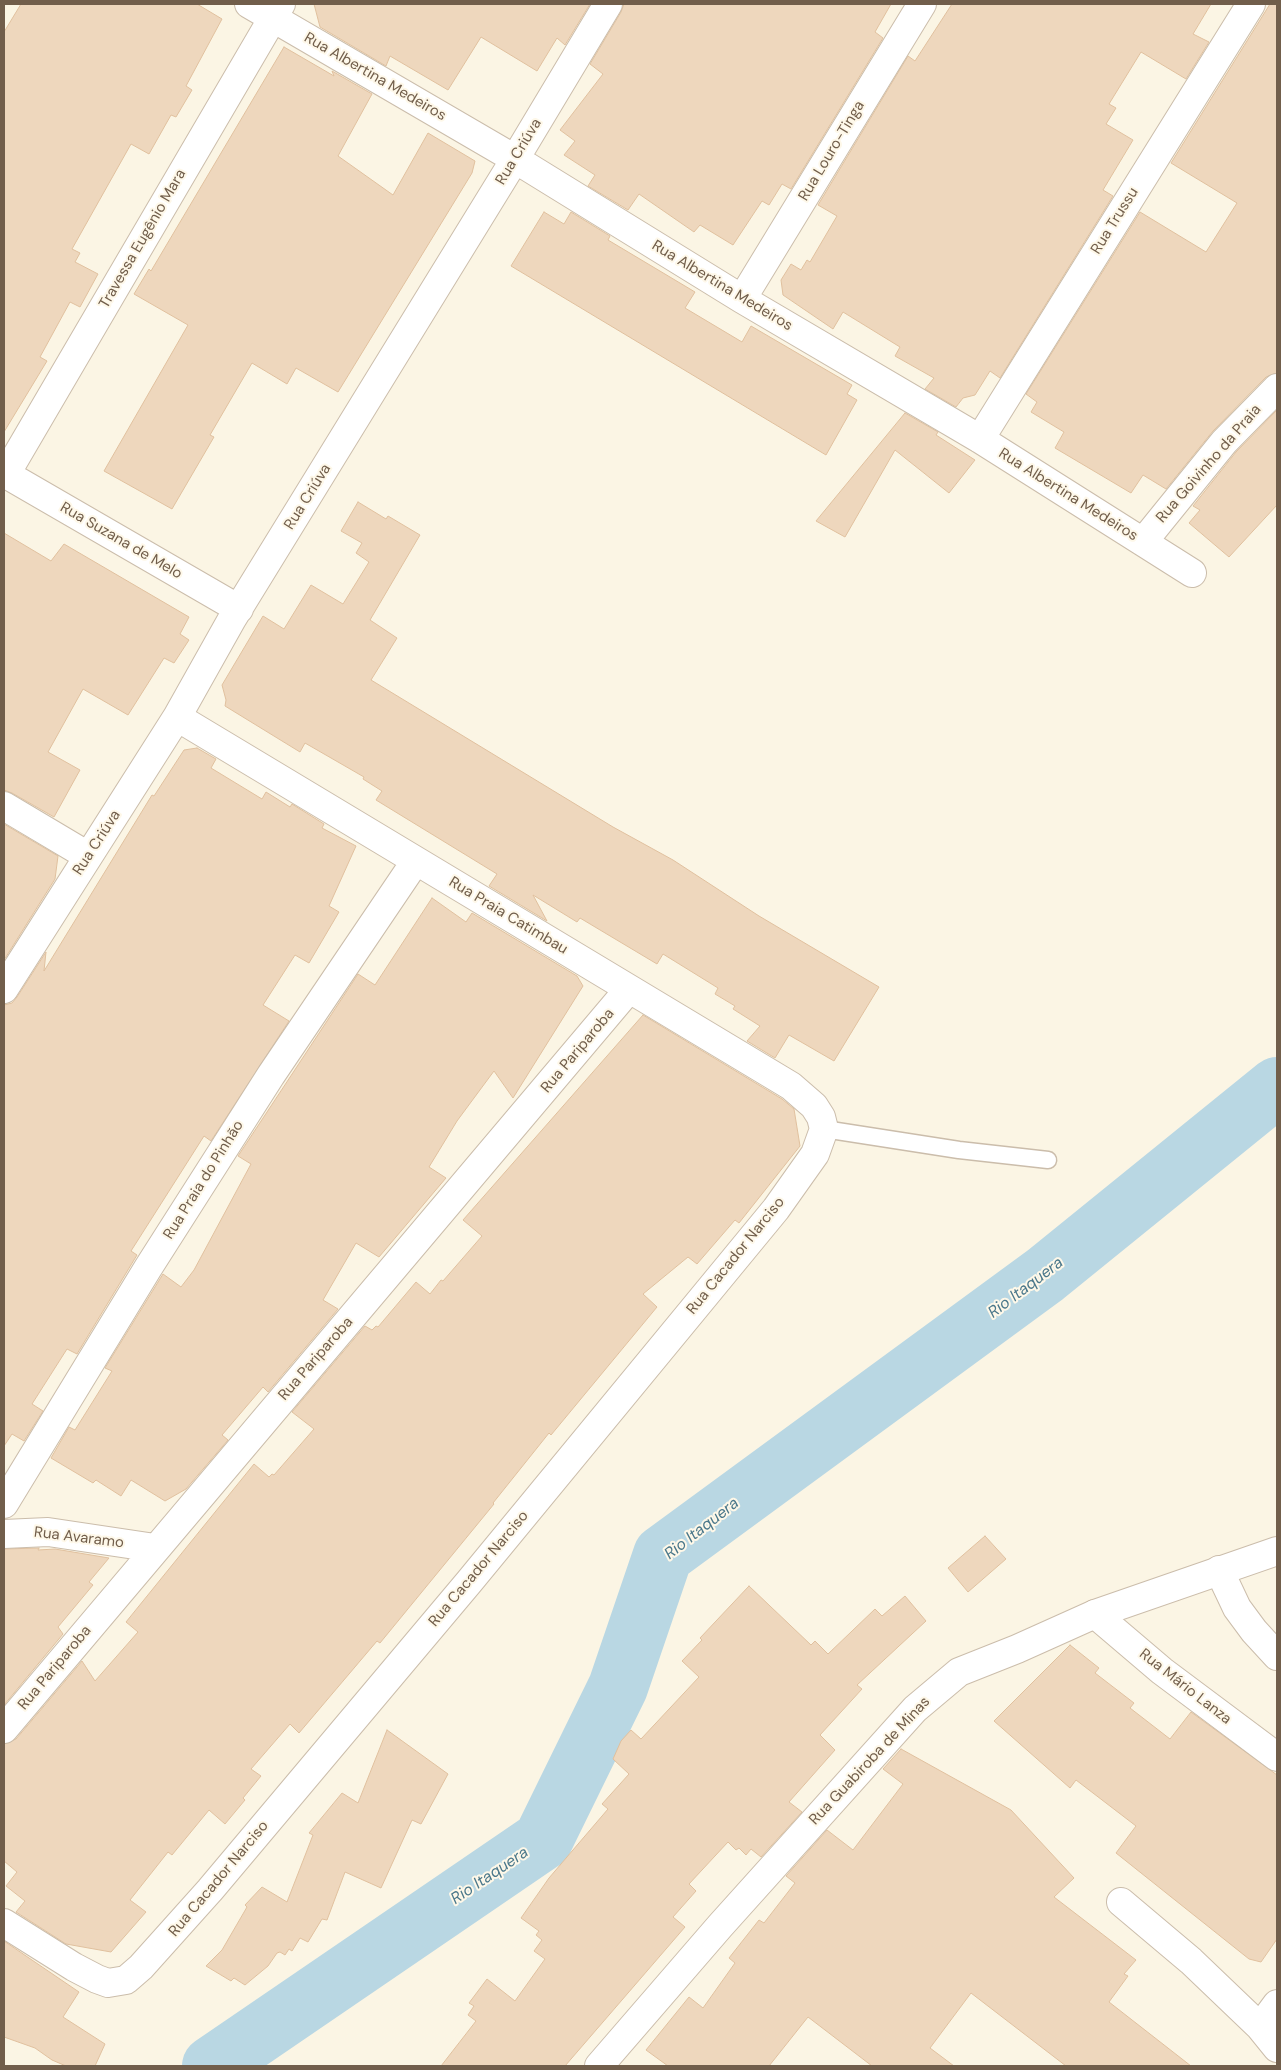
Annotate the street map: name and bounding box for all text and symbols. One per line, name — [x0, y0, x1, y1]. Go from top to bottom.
street label: Rua Albertina Medeiros — [301, 29, 449, 125]
street label: Rua Louro-Tinga — [795, 98, 869, 204]
street label: Rua Criúva — [492, 116, 546, 188]
street label: Travessa Eugênio Mara — [96, 166, 190, 312]
street label: Rua Trussu — [1087, 184, 1143, 258]
street label: Rua Albertina Medeiros — [648, 237, 796, 335]
street label: Rua Goivinho da Praia — [1153, 401, 1265, 527]
street label: Rua Albertina Medeiros — [995, 445, 1141, 545]
street label: Rua Criúva — [281, 461, 335, 533]
street label: Rua Suzana de Melo — [57, 499, 185, 583]
street label: Rua Criúva — [69, 807, 125, 879]
street label: Rua Praia Catimbau — [445, 873, 571, 959]
street label: Rua Pariparoba — [537, 1005, 619, 1097]
street label: Rua Praia do Pinhão — [160, 1117, 248, 1243]
street label: Rua Cacador Narciso — [683, 1194, 789, 1318]
water label: Rio Itaquera — [985, 1253, 1067, 1323]
street label: Rua Pariparoba — [275, 1314, 357, 1404]
water label: Rio Itaquera — [661, 1494, 743, 1564]
street label: Rua Cacador Narciso — [425, 1507, 533, 1631]
street label: Rua Avaramo — [33, 1524, 125, 1552]
street label: Rua Pariparoba — [14, 1622, 96, 1714]
street label: Rua Mário Lanza — [1135, 1645, 1235, 1729]
street label: Rua Guabiroba de Minas — [806, 1693, 934, 1829]
street label: Rua Cacador Narciso — [165, 1817, 273, 1941]
water label: Rio Itaquera — [448, 1843, 532, 1909]

